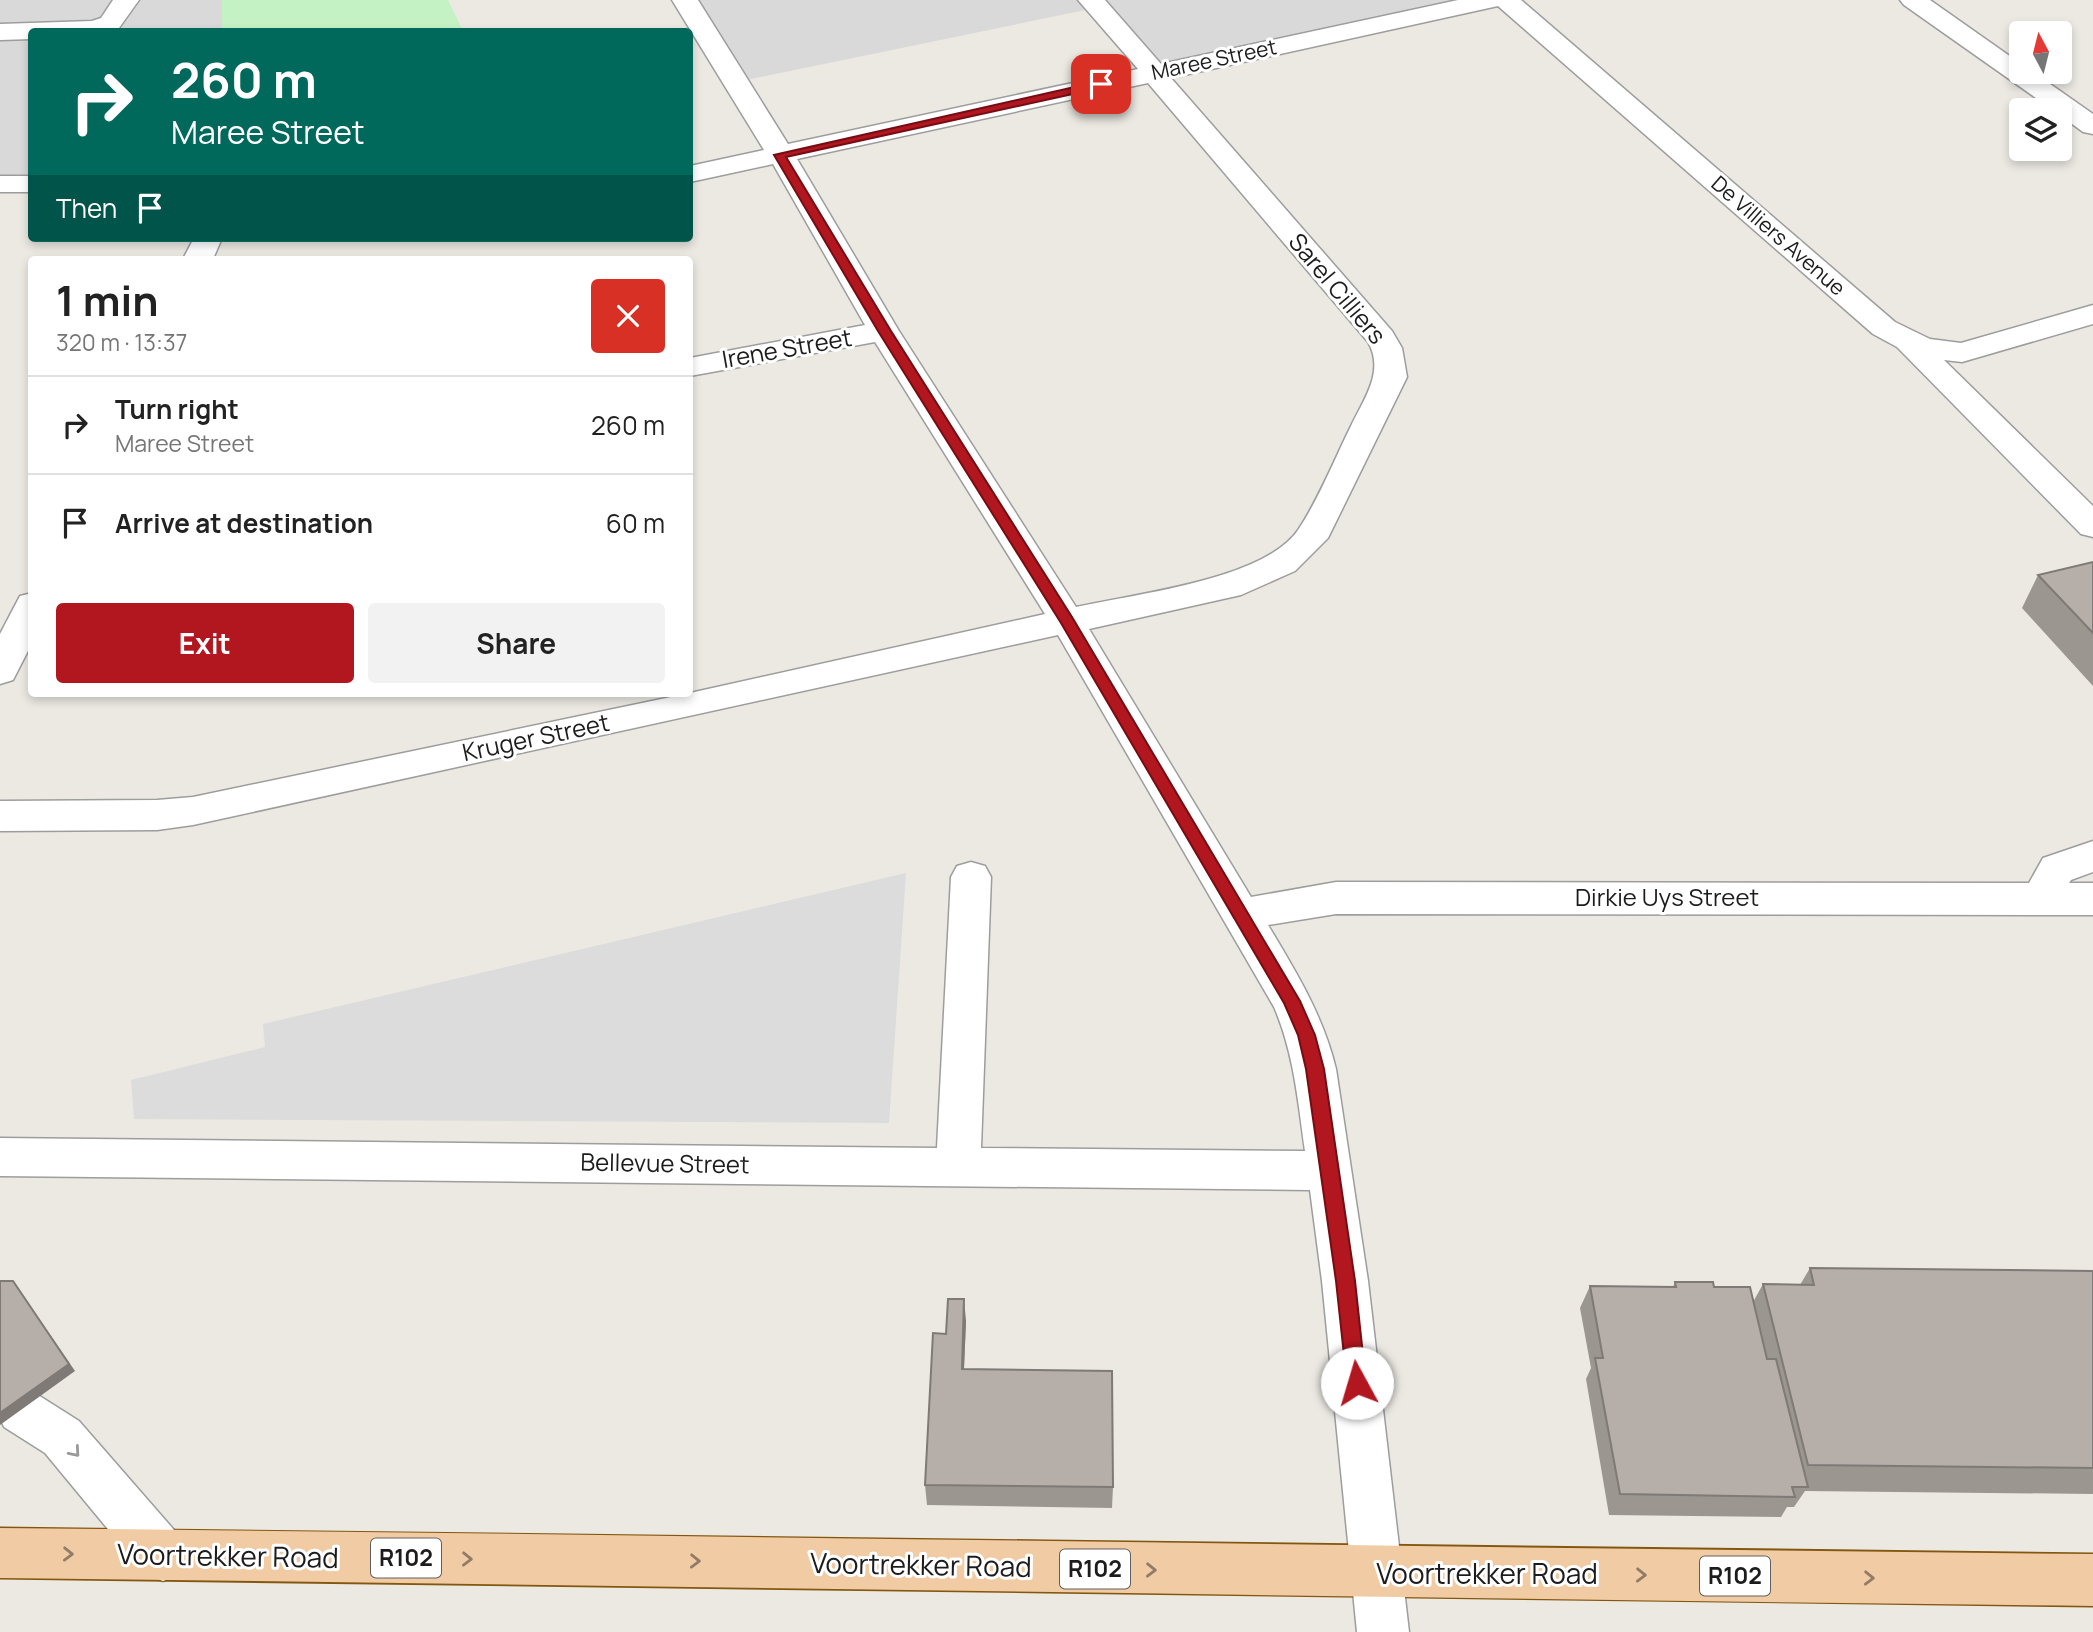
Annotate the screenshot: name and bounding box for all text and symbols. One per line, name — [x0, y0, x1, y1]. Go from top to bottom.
north arrow — [2009, 21, 2072, 84]
map controls — [2009, 21, 2072, 161]
street label: Maree Street — [1149, 32, 1279, 86]
text: 260 m — [171, 46, 317, 113]
pin — [1071, 54, 1131, 114]
icon: right — [56, 56, 147, 147]
icon: arrive — [1082, 65, 1120, 103]
button: layers — [2009, 98, 2072, 161]
text: Maree Street — [171, 110, 365, 154]
street label: De Villiers Avenue — [1706, 169, 1852, 301]
icon: arrive — [131, 189, 169, 227]
text: Then — [56, 190, 117, 226]
street label: Sarel Cilliers — [1282, 226, 1394, 350]
text: 1 min — [56, 271, 159, 329]
button: close — [591, 279, 665, 353]
street label: Irene Street — [719, 320, 854, 375]
text: 320 m · 13:37 — [56, 326, 187, 358]
text: Turn right — [115, 391, 239, 427]
icon: right — [56, 406, 94, 444]
text: 260 m — [591, 407, 665, 443]
text: Maree Street — [115, 427, 254, 459]
icon: arrive — [56, 504, 94, 542]
text: Arrive at destination — [115, 505, 373, 541]
text: 60 m — [606, 505, 665, 541]
button: Exit — [56, 603, 354, 683]
button: Share — [368, 603, 665, 683]
street label: Kruger Street — [459, 705, 612, 768]
street label: Dirkie Uys Street — [1575, 880, 1759, 913]
street label: Bellevue Street — [580, 1145, 750, 1180]
position arrow — [1320, 1346, 1394, 1420]
one-way arrow — [67, 1444, 79, 1457]
street label: Voortrekker Road — [117, 1534, 339, 1576]
road number: R102 — [371, 1539, 441, 1578]
street label: Voortrekker Road — [810, 1543, 1032, 1585]
one-way arrow — [63, 1547, 74, 1562]
road number: R102 — [1060, 1550, 1130, 1588]
one-way arrow — [462, 1551, 473, 1567]
one-way arrow — [690, 1553, 700, 1569]
street label: Voortrekker Road — [1376, 1554, 1598, 1592]
road number: R102 — [1700, 1556, 1770, 1596]
one-way arrow — [1145, 1563, 1156, 1578]
one-way arrow — [1636, 1568, 1647, 1583]
one-way arrow — [1864, 1570, 1874, 1586]

